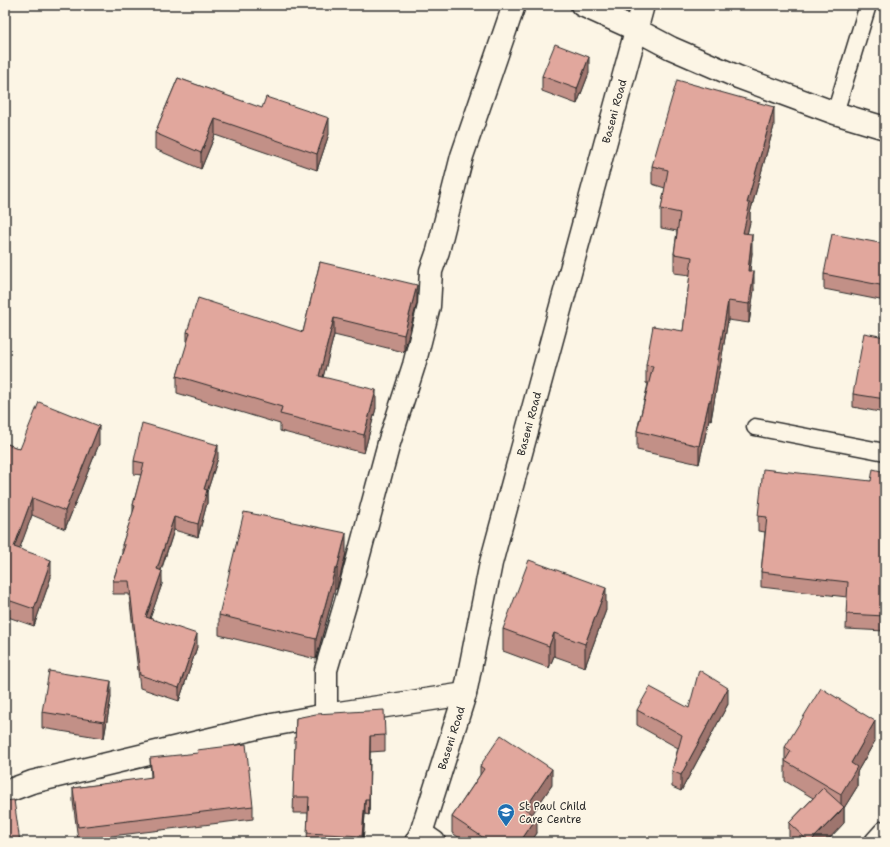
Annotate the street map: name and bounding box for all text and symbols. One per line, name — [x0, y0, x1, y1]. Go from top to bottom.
street label: Baseni Road — [598, 77, 630, 145]
street label: Baseni Road — [513, 390, 545, 457]
street label: Baseni Road — [434, 704, 468, 772]
place label: St Paul Child Care Centre — [519, 799, 586, 827]
school or university icon: St Paul Child Care Centre — [496, 802, 516, 827]

